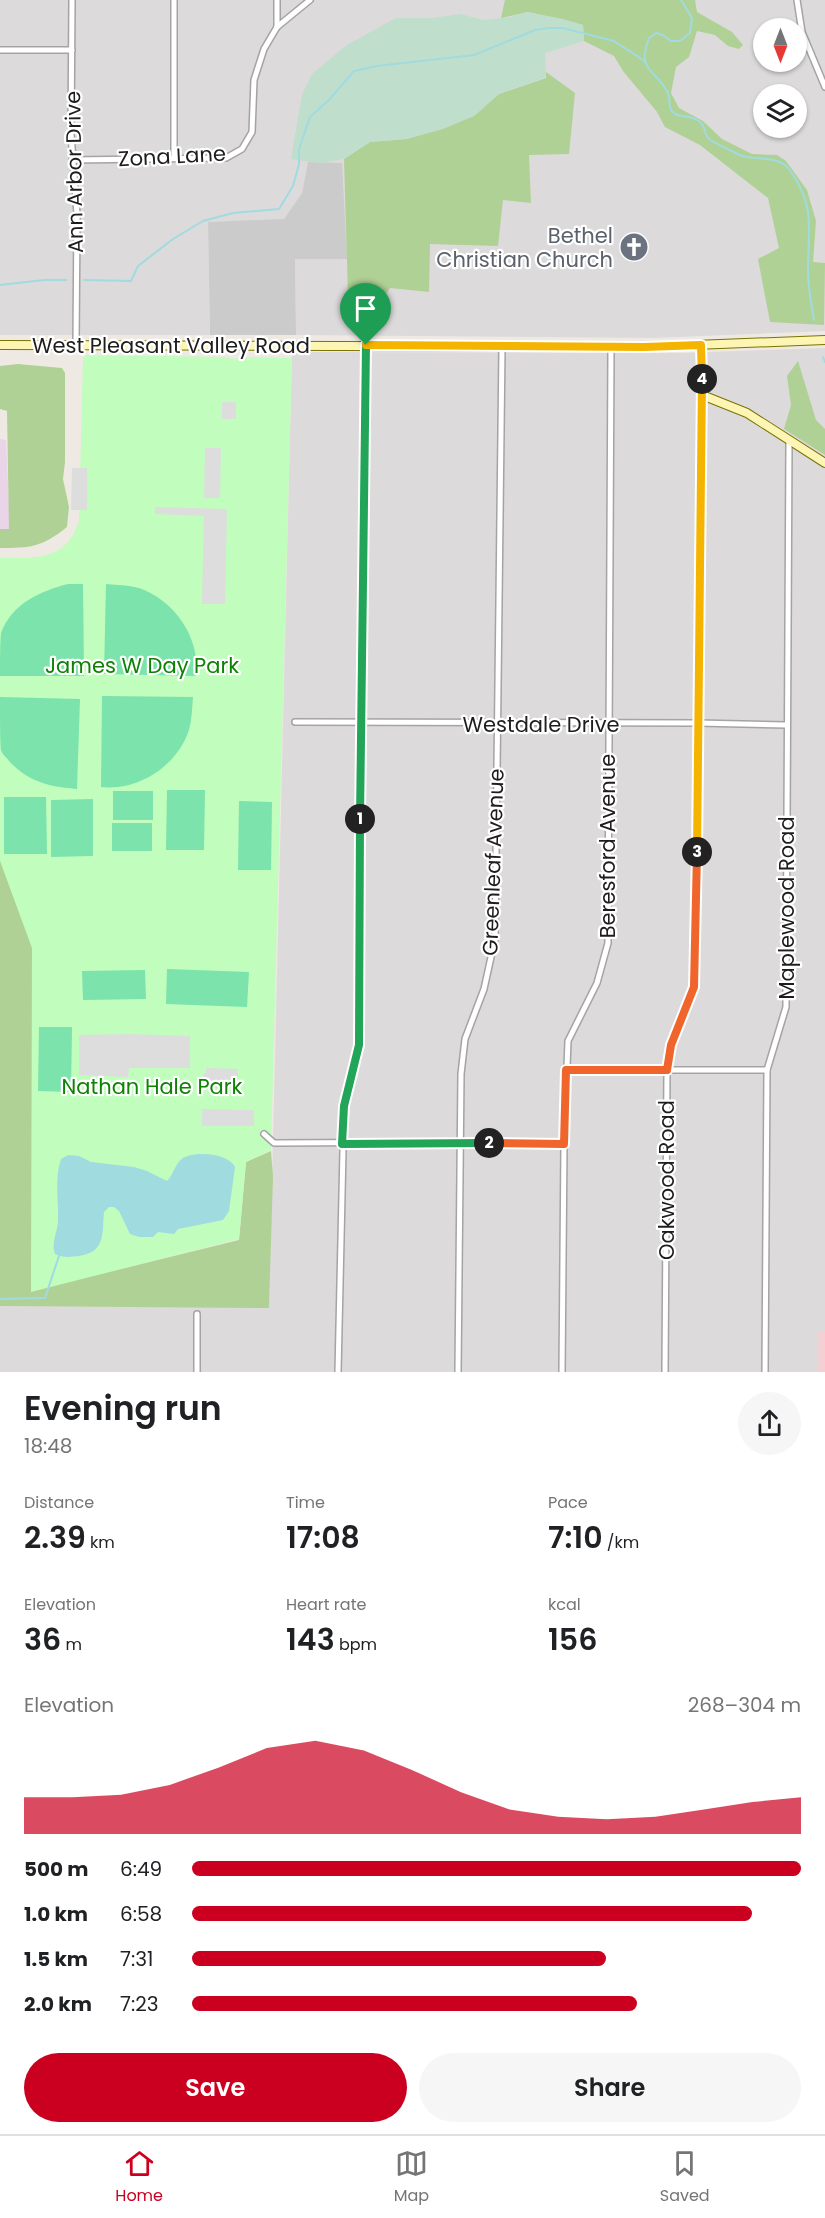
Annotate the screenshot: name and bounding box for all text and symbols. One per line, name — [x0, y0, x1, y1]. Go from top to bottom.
north arrow — [753, 18, 807, 72]
map controls — [753, 18, 807, 138]
button: layers — [753, 84, 807, 138]
street label: Ann Arbor Drive — [58, 91, 90, 253]
street label: Zona Lane — [117, 139, 227, 173]
place label: Bethel Christian Church — [436, 221, 613, 274]
church icon: Bethel Christian Church — [618, 231, 650, 263]
pin — [340, 283, 391, 345]
icon: arrive — [349, 292, 382, 325]
street label: West Pleasant Valley Road — [32, 331, 310, 360]
pin: 4 — [687, 364, 717, 394]
text: 4 — [697, 367, 707, 390]
park label: James W Day Park — [45, 651, 239, 680]
street label: Westdale Drive — [463, 710, 619, 739]
street label: Beresford Avenue — [593, 754, 622, 938]
street label: Greenleaf Avenue — [475, 768, 511, 956]
pin: 1 — [345, 804, 375, 834]
text: 1 — [357, 807, 363, 830]
street label: Maplewood Road — [772, 816, 801, 1000]
pin: 3 — [682, 837, 712, 867]
text: 3 — [692, 840, 702, 863]
park label: Nathan Hale Park — [62, 1072, 243, 1101]
street label: Oakwood Road — [652, 1100, 681, 1260]
pin: 2 — [474, 1128, 504, 1158]
text: 2 — [484, 1131, 494, 1154]
text: Evening run — [24, 1385, 222, 1432]
button: share — [738, 1392, 801, 1455]
text: 18:48 — [24, 1432, 72, 1460]
text: Distance — [24, 1491, 94, 1514]
text: Time — [286, 1491, 325, 1514]
text: Pace — [548, 1491, 588, 1514]
text: 2.39 — [24, 1516, 86, 1559]
text: 17:08 — [286, 1516, 360, 1559]
text: 7:10 — [548, 1516, 603, 1559]
text: km — [86, 1531, 115, 1554]
text: /km — [603, 1531, 639, 1554]
text: Elevation — [24, 1593, 96, 1616]
text: Heart rate — [286, 1593, 366, 1616]
text: kcal — [548, 1593, 581, 1616]
text: 36 — [24, 1618, 61, 1661]
text: 143 — [286, 1618, 335, 1661]
text: 156 — [548, 1618, 597, 1661]
text: m — [61, 1633, 82, 1656]
text: bpm — [335, 1633, 377, 1656]
text: Elevation — [24, 1691, 114, 1719]
text: 268–304 m — [688, 1691, 801, 1719]
text: 500 m — [24, 1855, 89, 1883]
text: 6:49 — [120, 1855, 162, 1883]
text: 1.0 km — [24, 1900, 88, 1928]
text: 6:58 — [120, 1900, 162, 1928]
text: 1.5 km — [24, 1945, 88, 1973]
text: 7:31 — [120, 1945, 153, 1973]
text: 2.0 km — [24, 1990, 92, 2018]
text: 7:23 — [120, 1990, 158, 2018]
button: Save — [24, 2053, 407, 2122]
button: Share — [419, 2053, 801, 2122]
tab: Home — [115, 2147, 163, 2208]
tab: Map — [394, 2147, 429, 2208]
tab: Saved — [660, 2147, 710, 2208]

